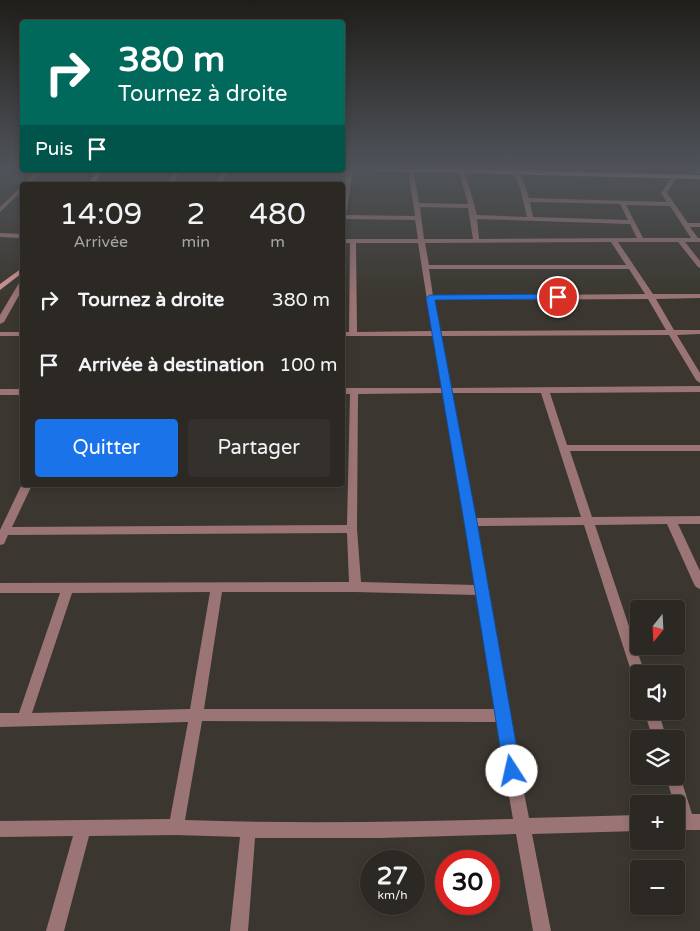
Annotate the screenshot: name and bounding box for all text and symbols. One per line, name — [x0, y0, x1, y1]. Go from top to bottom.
text: 380 m — [118, 39, 225, 81]
icon: right — [35, 40, 100, 105]
text: Tournez à droite — [118, 81, 287, 107]
icon: arrive — [83, 135, 111, 163]
text: Puis — [35, 138, 73, 160]
text: 14:09 — [59, 196, 142, 233]
text: 2 — [186, 196, 205, 233]
text: 480 — [249, 196, 306, 233]
text: Arrivée — [74, 232, 128, 252]
text: min — [182, 232, 210, 252]
text: m — [270, 232, 285, 252]
pin — [537, 276, 579, 318]
icon: arrive — [544, 283, 572, 311]
icon: right — [35, 286, 63, 314]
text: Tournez à droite — [78, 289, 224, 311]
text: 380 m — [272, 289, 330, 311]
icon: arrive — [35, 351, 63, 379]
text: Arrivée à destination — [78, 354, 264, 376]
text: 100 m — [279, 354, 337, 376]
button: Quitter — [35, 419, 178, 477]
button: Partager — [188, 419, 330, 477]
north arrow — [630, 600, 685, 655]
map controls — [630, 600, 685, 915]
button: sound — [630, 665, 685, 720]
button: layers — [630, 730, 685, 785]
position arrow — [485, 744, 537, 796]
button: + — [630, 795, 685, 850]
speed limit sign: 30 — [435, 850, 500, 915]
button: − — [630, 860, 685, 915]
text: 27 — [377, 861, 408, 891]
text: km/h — [377, 888, 408, 902]

